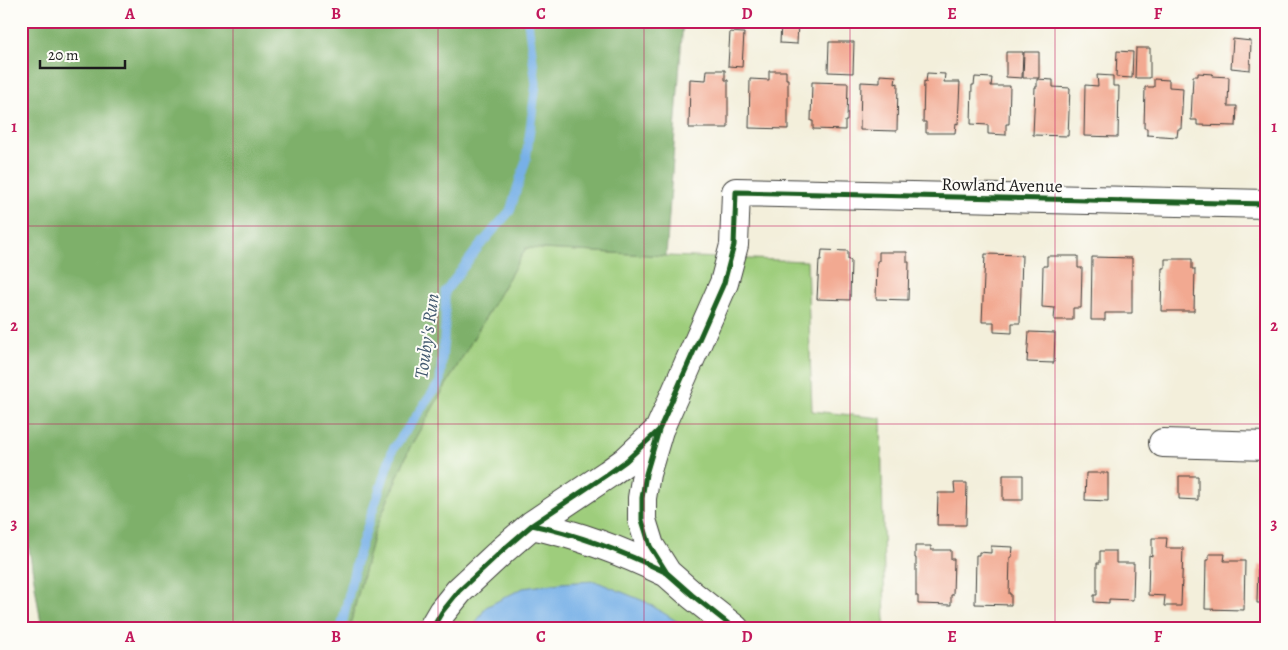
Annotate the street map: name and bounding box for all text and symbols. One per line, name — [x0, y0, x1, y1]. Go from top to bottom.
text: A — [124, 3, 136, 25]
text: B — [331, 3, 341, 25]
text: C — [536, 3, 546, 25]
text: D — [741, 3, 753, 25]
text: E — [947, 3, 957, 25]
text: F — [1154, 3, 1163, 25]
scale bar — [40, 38, 125, 70]
text: 20 m — [48, 45, 79, 65]
text: 1 — [11, 116, 17, 138]
text: 1 — [1271, 116, 1277, 138]
street label: Rowland Avenue — [941, 172, 1063, 198]
water label: Touby's Run — [408, 292, 446, 380]
text: 2 — [10, 315, 18, 337]
text: 2 — [1270, 315, 1278, 337]
text: 3 — [11, 513, 18, 535]
text: 3 — [1271, 513, 1278, 535]
text: A — [124, 626, 136, 648]
text: B — [331, 626, 341, 648]
text: C — [536, 626, 546, 648]
text: D — [741, 626, 753, 648]
text: E — [947, 626, 957, 648]
text: F — [1154, 626, 1163, 648]

